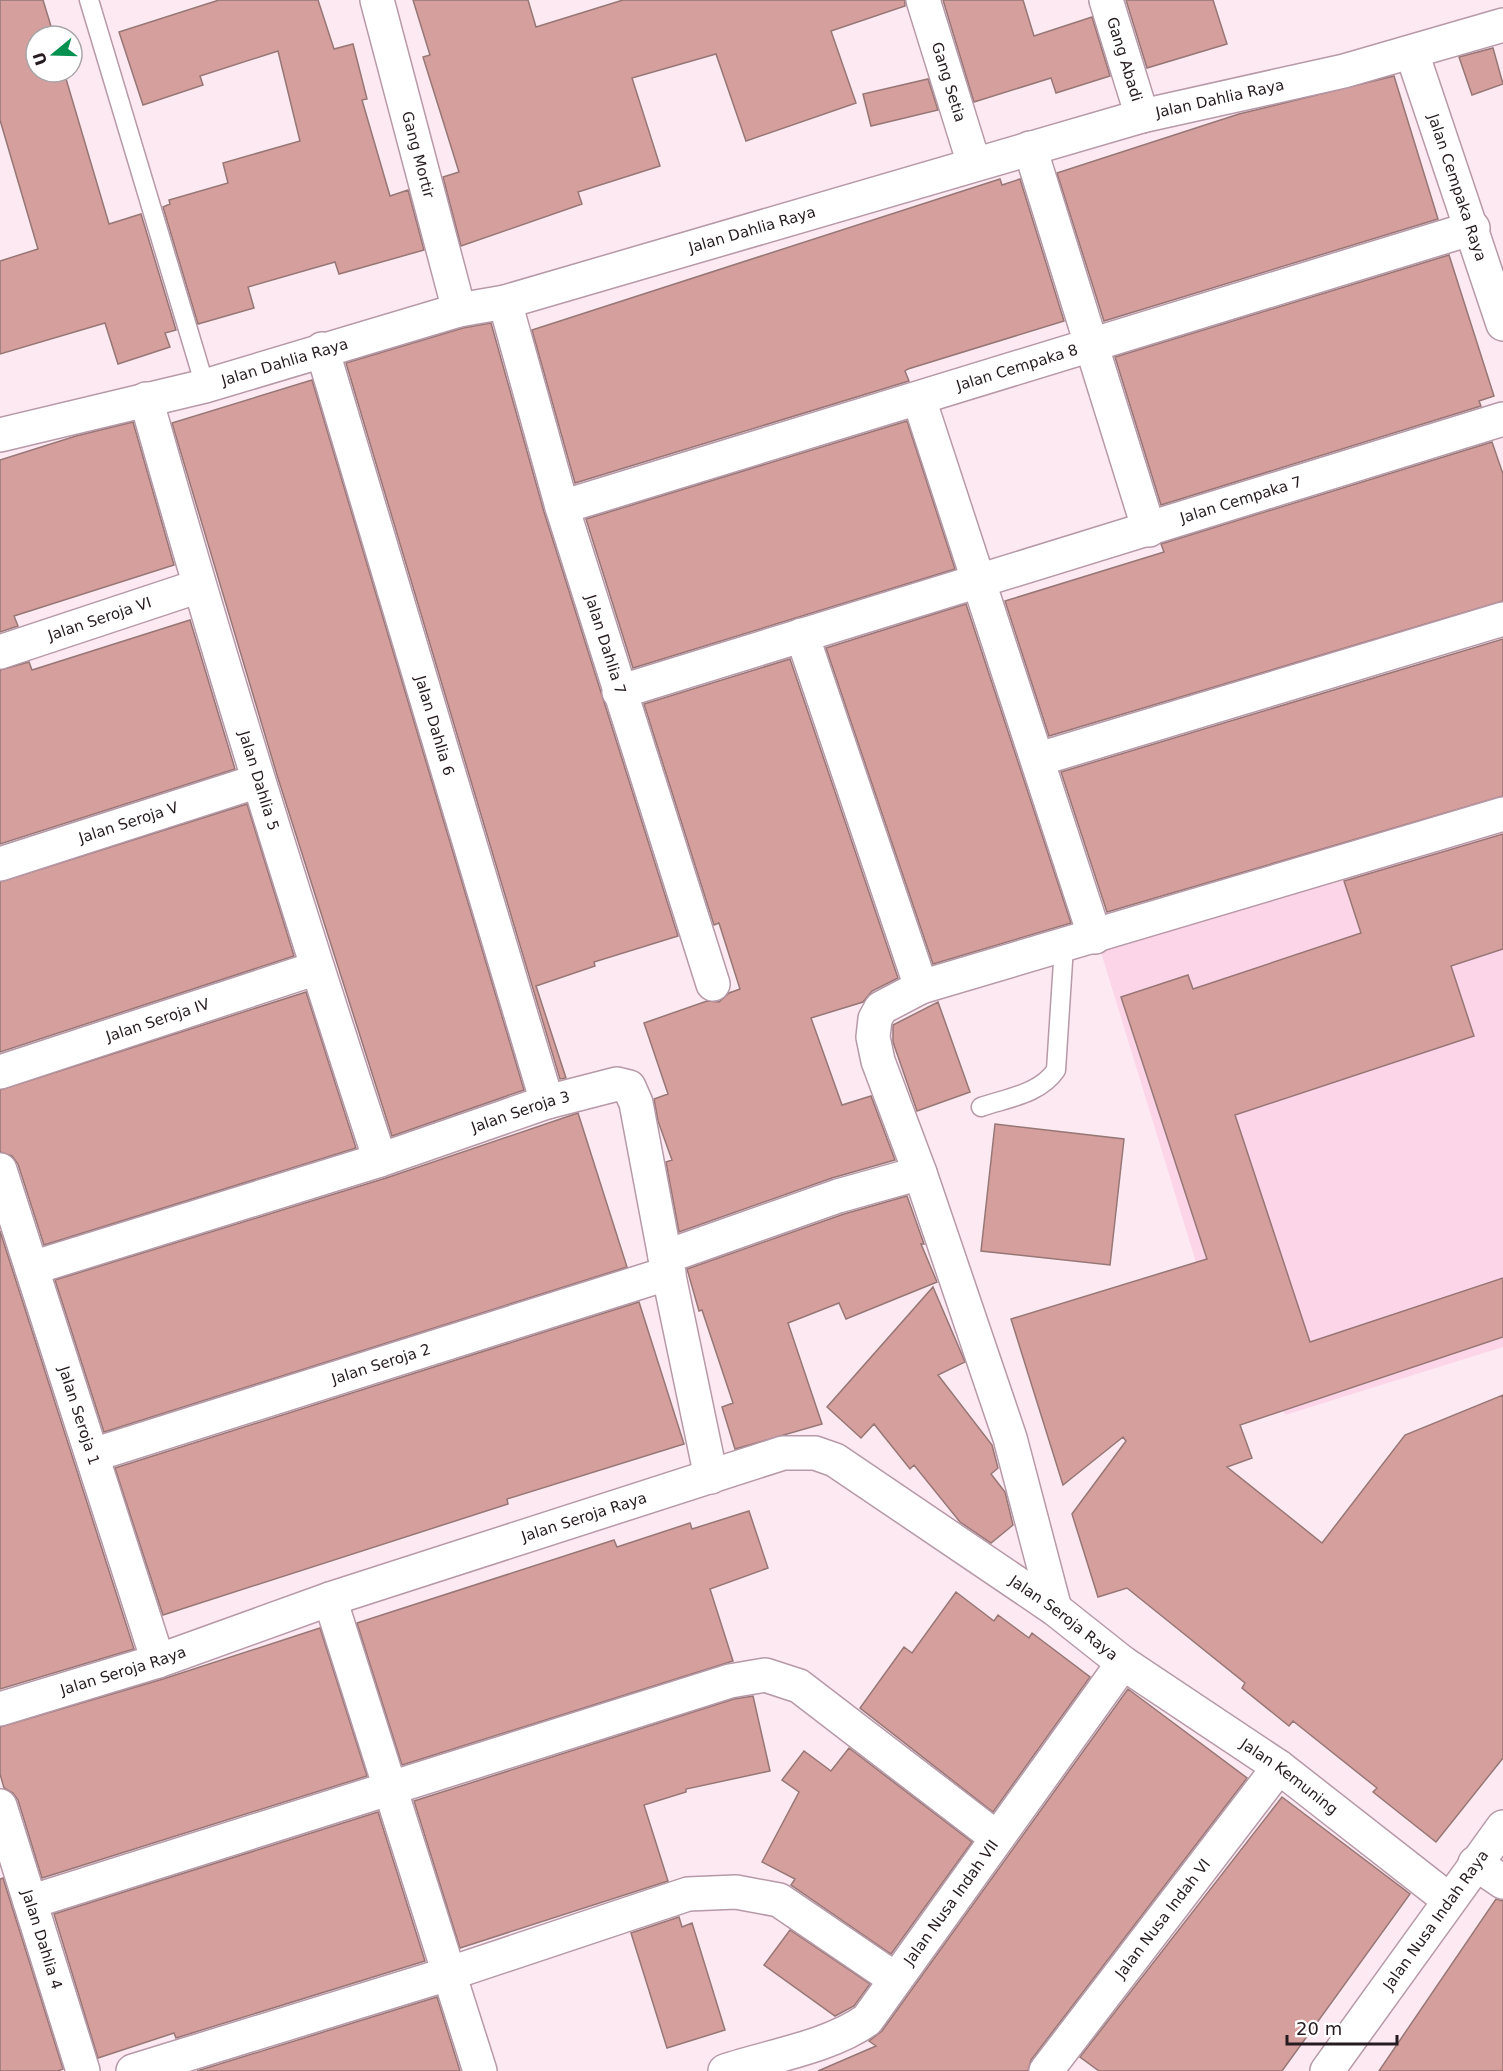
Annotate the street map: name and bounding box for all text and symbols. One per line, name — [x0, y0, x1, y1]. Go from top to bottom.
street label: Gang Abadi — [1103, 15, 1146, 104]
north arrow — [24, 24, 84, 84]
street label: Gang Setia — [928, 40, 969, 124]
text: U — [29, 49, 51, 68]
street label: Jalan Dahlia Raya — [1153, 76, 1286, 122]
street label: Gang Mortir — [398, 109, 438, 201]
street label: Jalan Cempaka Raya — [1424, 111, 1490, 264]
street label: Jalan Dahlia Raya — [686, 203, 818, 257]
street label: Jalan Dahlia Raya — [218, 335, 350, 390]
street label: Jalan Cempaka 8 — [953, 341, 1080, 395]
street label: Jalan Cempaka 7 — [1177, 473, 1304, 527]
street label: Jalan Dahlia 7 — [581, 592, 630, 697]
street label: Jalan Seroja VI — [45, 593, 154, 645]
street label: Jalan Dahlia 6 — [411, 672, 458, 778]
street label: Jalan Dahlia 5 — [235, 728, 283, 833]
street label: Jalan Seroja V — [76, 798, 181, 847]
street label: Jalan Seroja IV — [103, 995, 213, 1046]
street label: Jalan Seroja 3 — [468, 1087, 572, 1137]
street label: Jalan Seroja 2 — [328, 1340, 433, 1388]
street label: Jalan Seroja 1 — [54, 1363, 103, 1467]
street label: Jalan Seroja Raya — [518, 1488, 649, 1546]
street label: Jalan Seroja Raya — [1005, 1571, 1121, 1664]
street label: Jalan Seroja Raya — [57, 1643, 189, 1699]
street label: Jalan Kemuning — [1236, 1734, 1341, 1819]
street label: Jalan Nusa Indah VII — [900, 1836, 1002, 1970]
street label: Jalan Nusa Indah Raya — [1379, 1847, 1492, 1994]
street label: Jalan Nusa Indah VI — [1111, 1855, 1214, 1983]
street label: Jalan Dahlia 4 — [17, 1887, 66, 1992]
scale bar — [1287, 2008, 1396, 2046]
text: 20 m — [1296, 2018, 1342, 2039]

